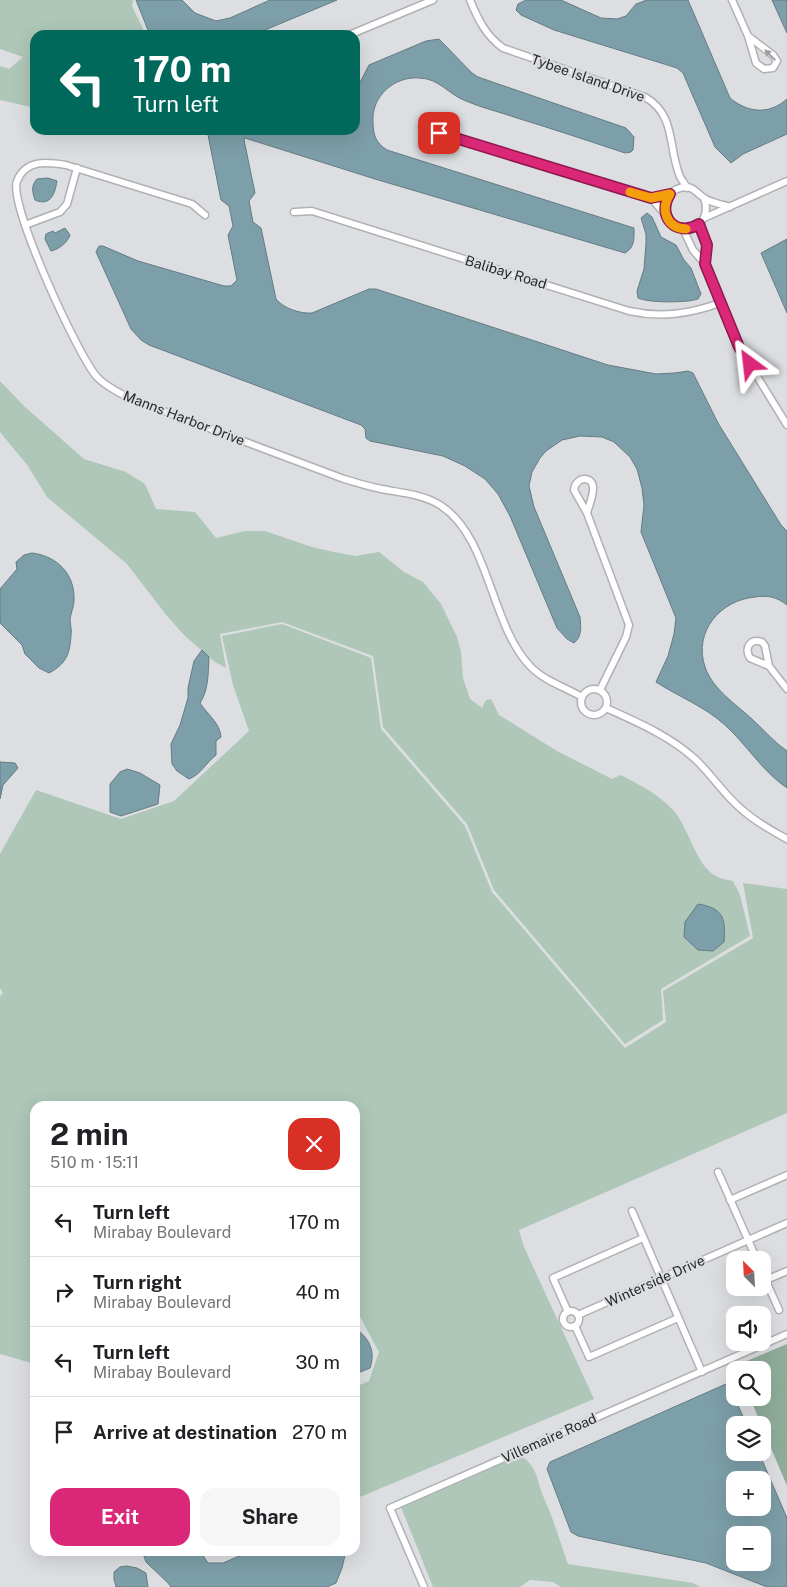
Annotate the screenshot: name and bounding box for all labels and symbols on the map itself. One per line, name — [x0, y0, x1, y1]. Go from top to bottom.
one-way arrow — [764, 49, 776, 61]
street label: Tybee Island Drive — [529, 51, 647, 105]
pin — [418, 112, 460, 154]
street label: Balibay Road — [463, 252, 549, 292]
position arrow — [723, 337, 775, 389]
street label: Manns Harbor Drive — [121, 387, 247, 449]
north arrow — [726, 1251, 771, 1296]
street label: Winterside Drive — [603, 1252, 707, 1310]
street label: Villemaire Road — [499, 1410, 599, 1466]

